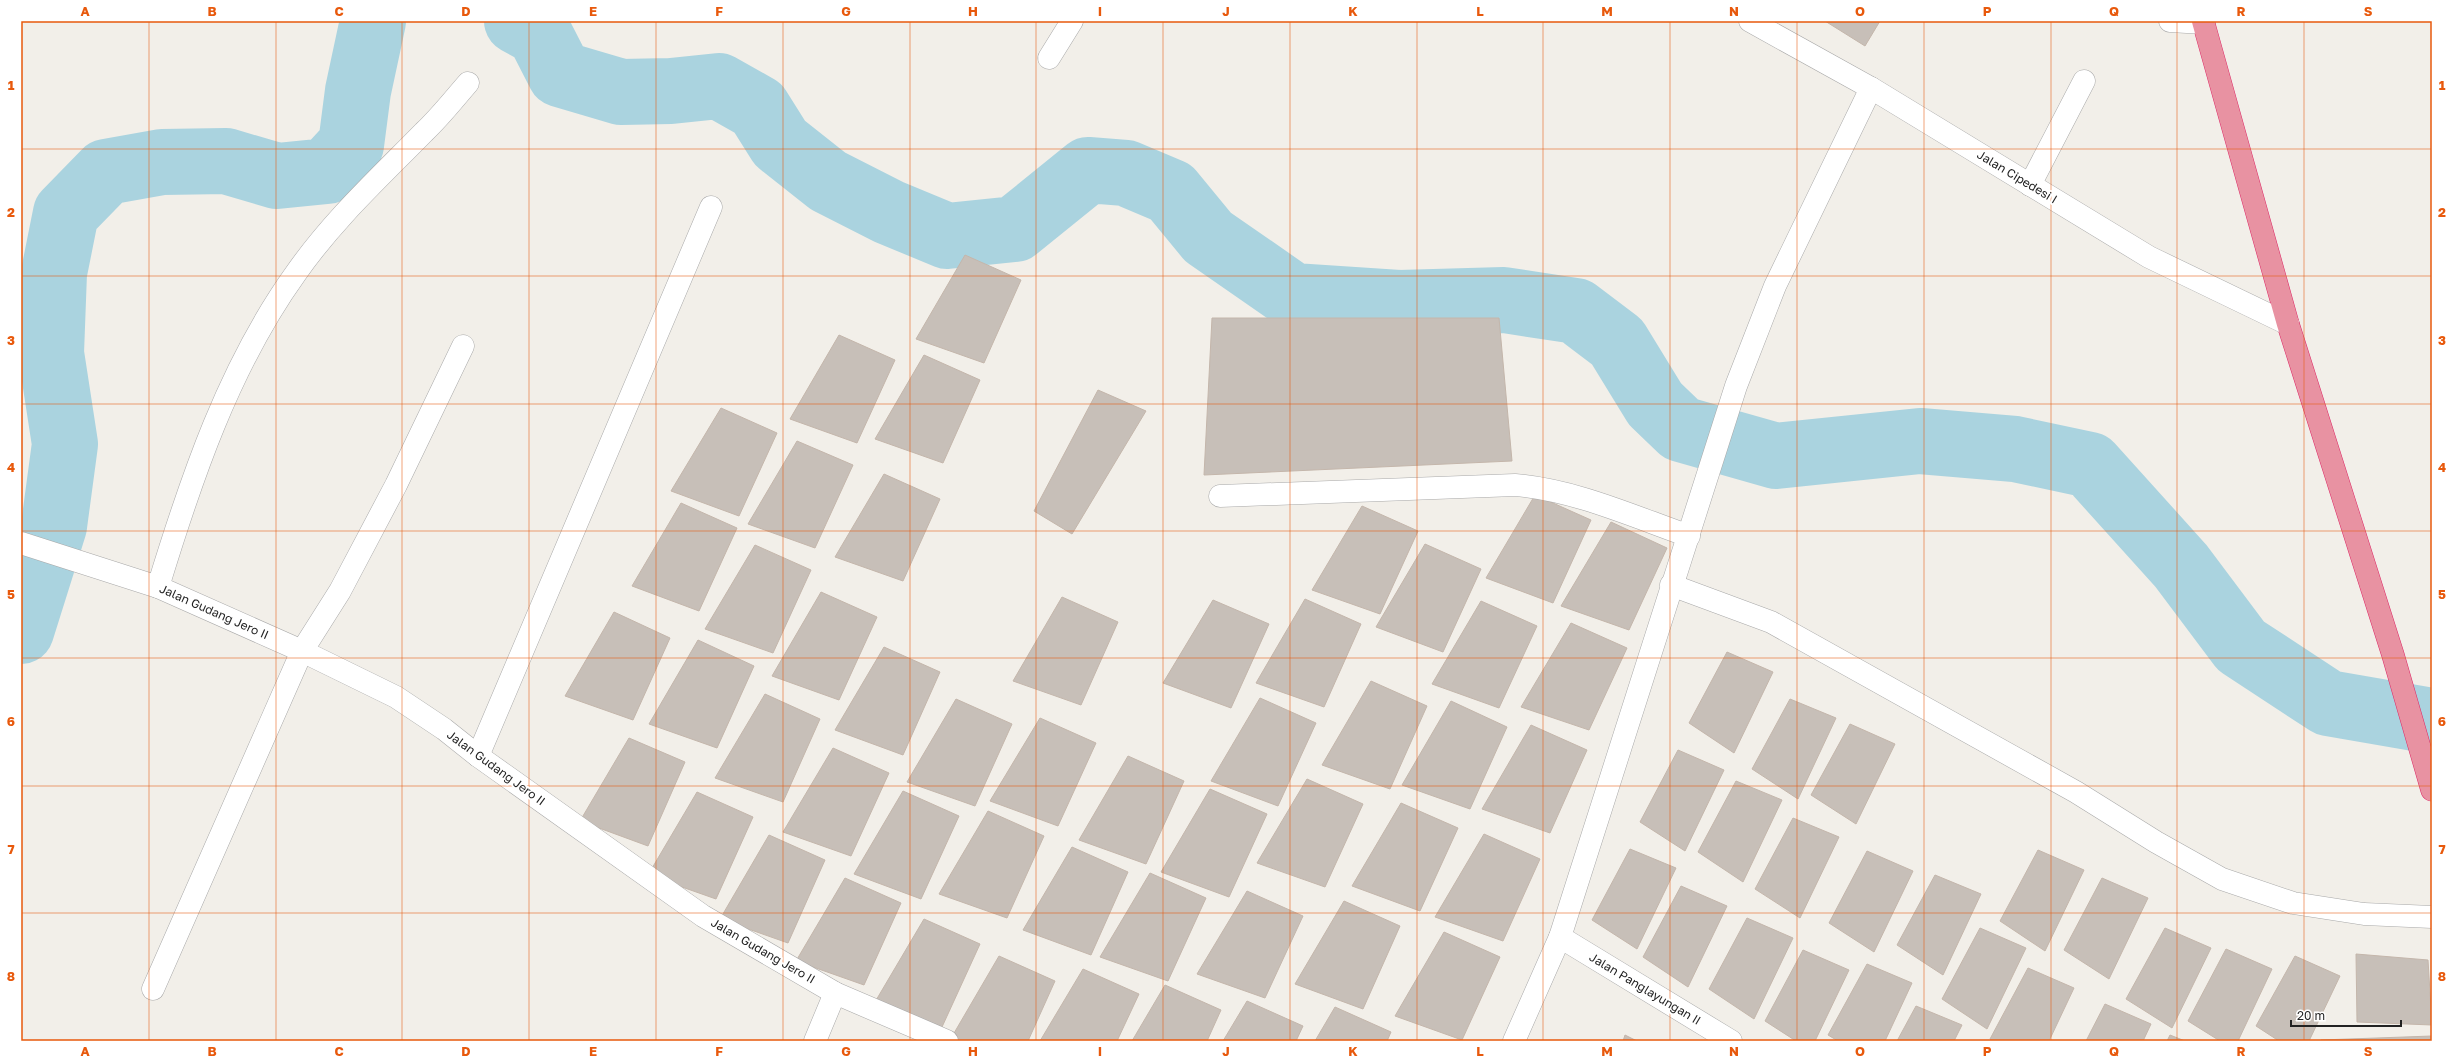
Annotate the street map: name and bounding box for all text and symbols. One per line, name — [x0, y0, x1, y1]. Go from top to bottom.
text: A — [80, 3, 90, 19]
text: B — [207, 3, 217, 19]
text: C — [334, 3, 344, 19]
text: D — [461, 3, 471, 19]
text: E — [589, 3, 597, 19]
text: F — [715, 3, 723, 19]
text: G — [841, 3, 851, 19]
text: H — [968, 3, 978, 19]
text: I — [1098, 3, 1102, 19]
text: J — [1222, 3, 1230, 19]
text: K — [1348, 3, 1358, 19]
text: L — [1476, 3, 1484, 19]
text: M — [1601, 3, 1613, 19]
text: N — [1729, 3, 1739, 19]
text: O — [1855, 3, 1865, 19]
text: P — [1983, 3, 1992, 19]
text: Q — [2109, 3, 2119, 19]
text: R — [2236, 3, 2246, 19]
text: S — [2364, 3, 2373, 19]
text: 1 — [8, 77, 15, 93]
text: 1 — [2439, 77, 2446, 93]
street label: Jalan Cipedesi I — [1974, 147, 2060, 206]
text: 2 — [7, 204, 15, 220]
text: 2 — [2438, 204, 2446, 220]
text: 3 — [7, 332, 15, 348]
text: 3 — [2438, 332, 2446, 348]
text: 4 — [7, 459, 15, 475]
text: 4 — [2438, 459, 2446, 475]
street label: Jalan Gudang Jero II — [157, 581, 271, 642]
text: 5 — [7, 586, 15, 602]
text: 5 — [2438, 586, 2446, 602]
text: 6 — [7, 713, 15, 729]
text: 6 — [2438, 713, 2446, 729]
street label: Jalan Gudang Jero II — [444, 727, 548, 808]
text: 7 — [7, 841, 15, 857]
text: 7 — [2438, 841, 2446, 857]
street label: Jalan Gudang Jero II — [708, 915, 818, 987]
street label: Jalan Panglayungan II — [1587, 949, 1704, 1028]
text: 8 — [7, 968, 15, 984]
text: 8 — [2438, 968, 2446, 984]
scale bar — [2291, 1002, 2401, 1028]
text: 20 m — [2297, 1008, 2325, 1023]
text: A — [80, 1043, 90, 1059]
text: B — [207, 1043, 217, 1059]
text: C — [334, 1043, 344, 1059]
text: D — [461, 1043, 471, 1059]
text: E — [589, 1043, 597, 1059]
text: F — [715, 1043, 723, 1059]
text: G — [841, 1043, 851, 1059]
text: H — [968, 1043, 978, 1059]
text: I — [1098, 1043, 1102, 1059]
text: J — [1222, 1043, 1230, 1059]
text: K — [1348, 1043, 1358, 1059]
text: L — [1476, 1043, 1484, 1059]
text: M — [1601, 1043, 1613, 1059]
text: N — [1729, 1043, 1739, 1059]
text: O — [1855, 1043, 1865, 1059]
text: P — [1983, 1043, 1992, 1059]
text: Q — [2109, 1043, 2119, 1059]
text: R — [2236, 1043, 2246, 1059]
text: S — [2364, 1043, 2373, 1059]

